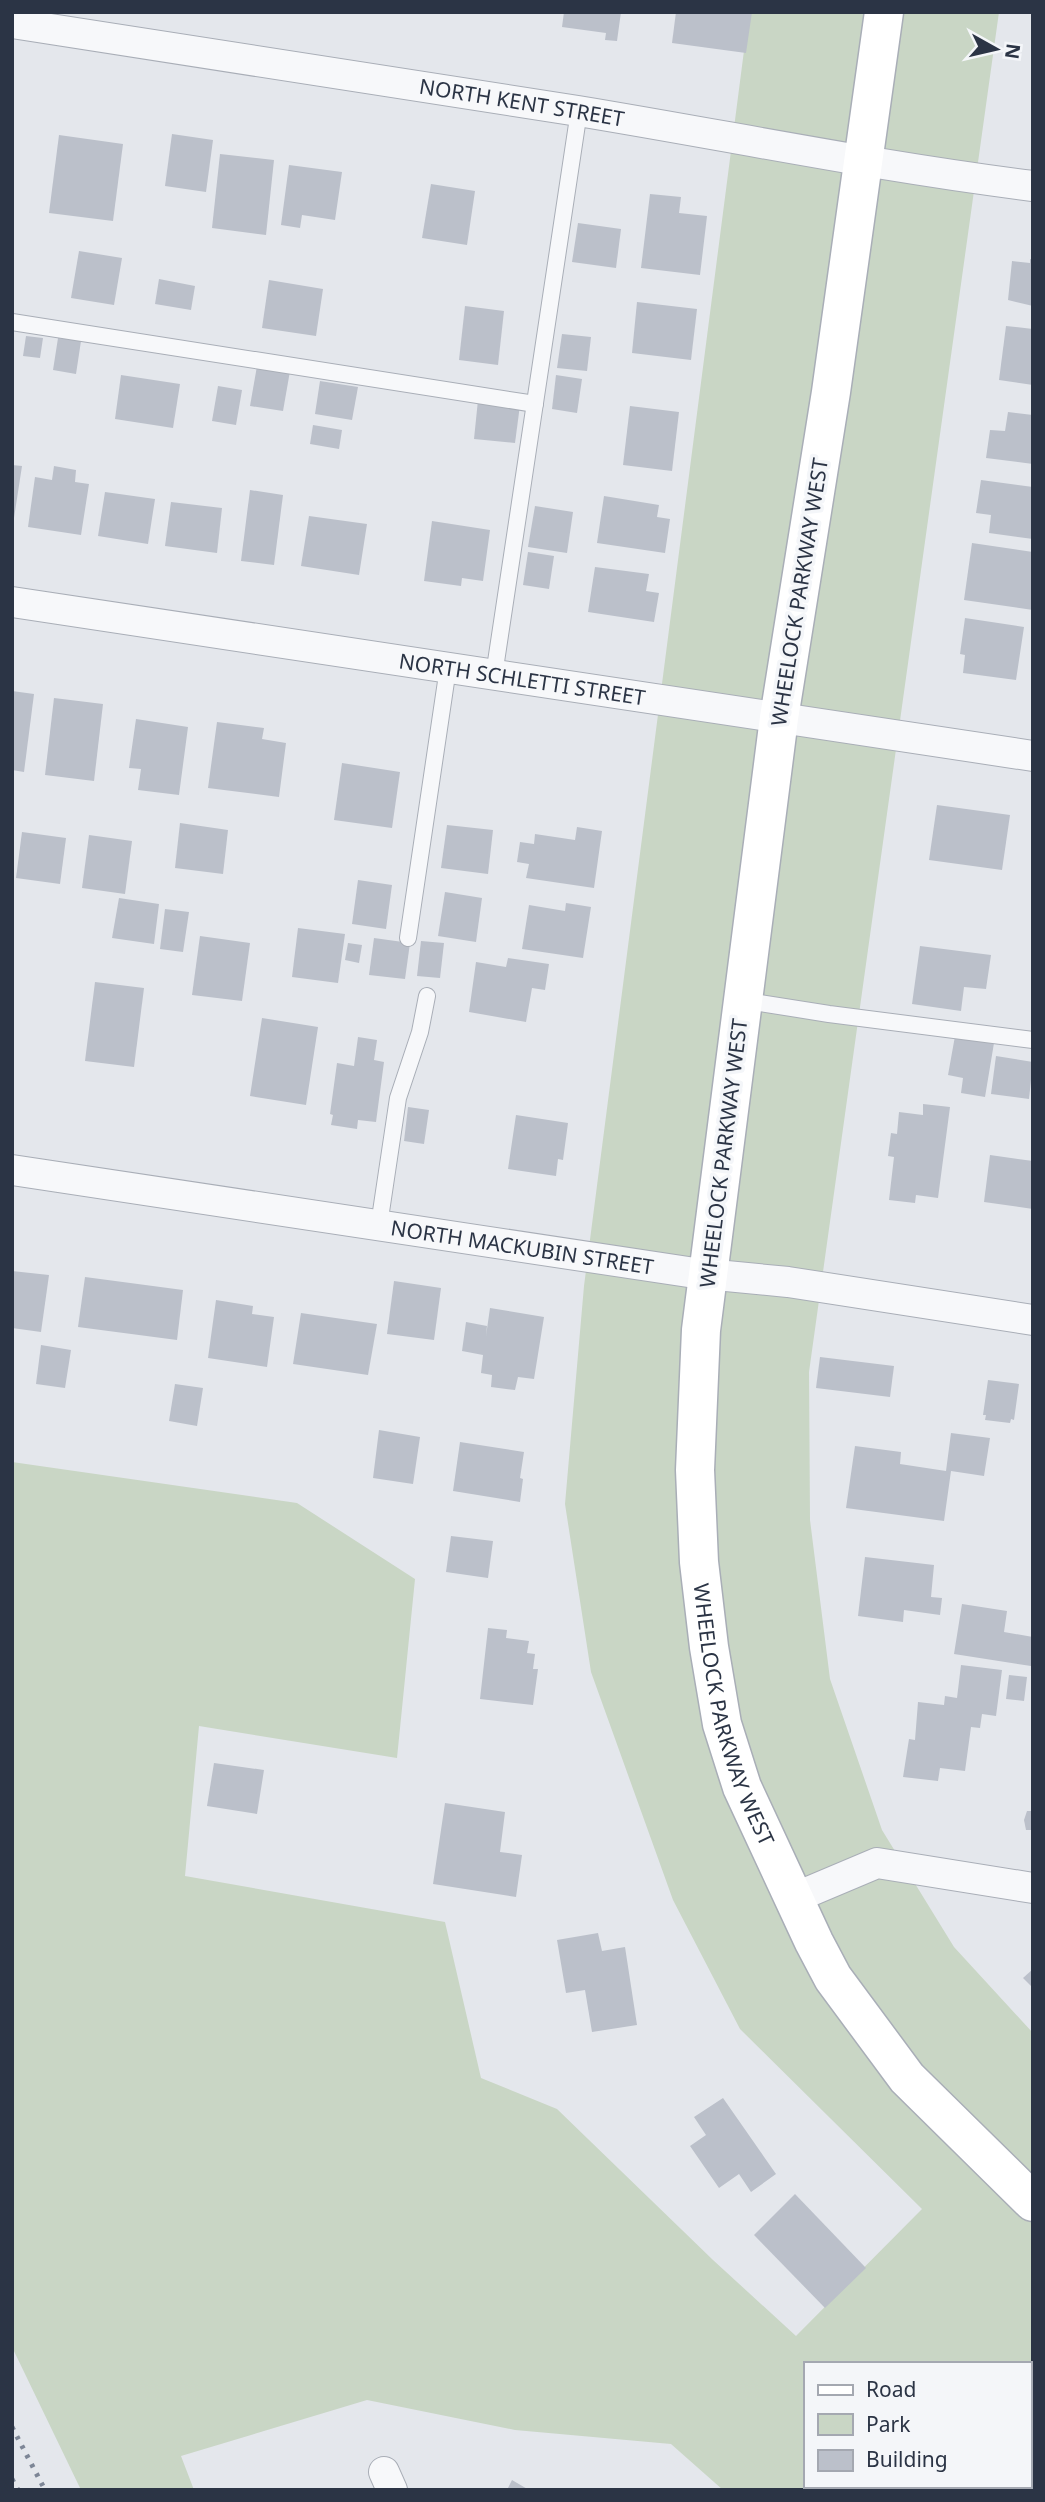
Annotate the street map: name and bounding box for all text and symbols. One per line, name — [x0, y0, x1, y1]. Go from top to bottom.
north arrow — [961, 14, 1031, 84]
text: N — [999, 42, 1027, 61]
street label: NORTH KENT STREET — [417, 72, 627, 133]
street label: WHEELOCK PARKWAY WEST — [764, 456, 834, 728]
street label: NORTH SCHLETTI STREET — [397, 647, 648, 711]
street label: WHEELOCK PARKWAY WEST — [693, 1017, 753, 1289]
street label: NORTH MACKUBIN STREET — [389, 1213, 656, 1281]
street label: WHEELOCK PARKWAY WEST — [688, 1582, 781, 1850]
legend — [804, 2362, 1031, 2488]
text: Road — [866, 2375, 916, 2403]
text: Park — [866, 2410, 911, 2438]
text: Building — [866, 2445, 948, 2473]

